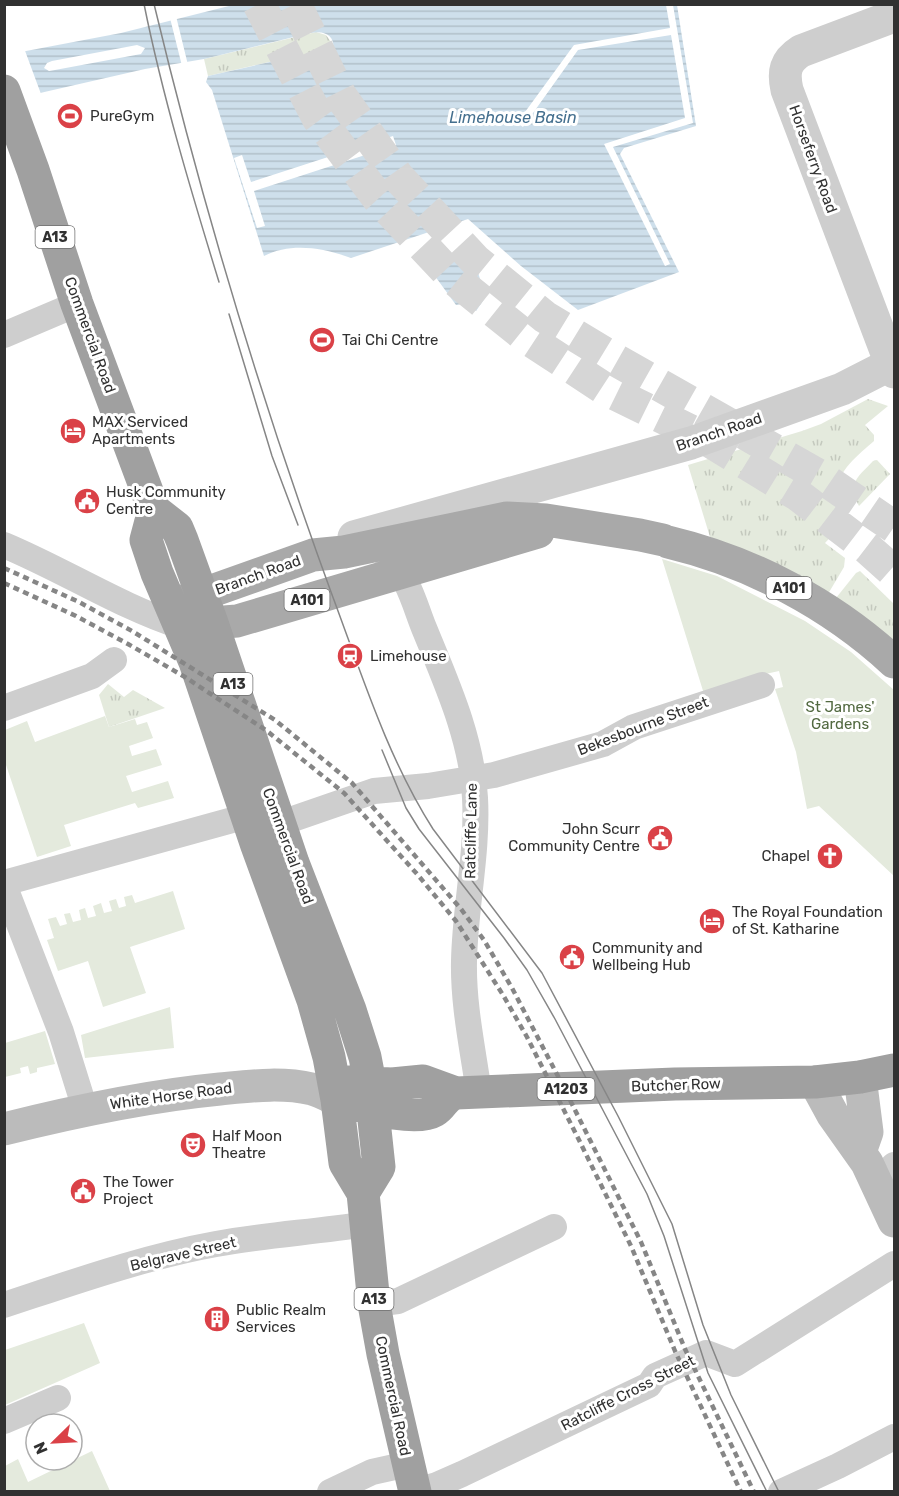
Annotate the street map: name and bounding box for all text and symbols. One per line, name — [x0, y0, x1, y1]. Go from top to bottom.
sports icon: PureGym — [55, 101, 85, 131]
street label: Horseferry Road — [785, 103, 841, 215]
place label: PureGym — [90, 107, 154, 125]
water label: Limehouse Basin — [449, 108, 577, 127]
road number: A13 — [36, 226, 74, 248]
street label: Commercial Road — [61, 274, 119, 396]
sports icon: Tai Chi Centre — [307, 325, 337, 355]
place label: Tai Chi Centre — [342, 331, 439, 349]
street label: Branch Road — [674, 409, 764, 455]
place label: MAX Serviced Apartments — [92, 413, 188, 448]
hotel icon: MAX Serviced Apartments — [58, 416, 88, 446]
place label: Husk Community Centre — [106, 483, 226, 518]
public building icon: Husk Community Centre — [72, 486, 102, 516]
street label: Branch Road — [213, 551, 303, 599]
road number: A101 — [766, 577, 812, 599]
road number: A101 — [284, 589, 330, 611]
station icon: Limehouse — [335, 641, 365, 671]
place label: Limehouse — [370, 647, 447, 665]
road number: A13 — [214, 673, 252, 695]
street label: Bekesbourne Street — [575, 693, 711, 759]
park label: St James' Gardens — [806, 698, 874, 733]
street label: Ratcliffe Lane — [461, 783, 481, 879]
street label: Commercial Road — [259, 785, 317, 907]
place label: John Scurr Community Centre — [508, 820, 640, 855]
public building icon: John Scurr Community Centre — [645, 823, 675, 853]
church icon: Chapel — [815, 841, 845, 871]
place label: Chapel — [762, 847, 810, 865]
place label: The Royal Foundation of St. Katharine — [732, 903, 883, 938]
hotel icon: The Royal Foundation of St. Katharine — [697, 906, 727, 936]
place label: Community and Wellbeing Hub — [592, 939, 703, 974]
public building icon: Community and Wellbeing Hub — [557, 942, 587, 972]
street label: Butcher Row — [631, 1074, 721, 1096]
road number: A1203 — [538, 1078, 594, 1100]
street label: White Horse Road — [109, 1079, 233, 1113]
place label: Half Moon Theatre — [212, 1127, 282, 1162]
theatre icon: Half Moon Theatre — [178, 1130, 208, 1160]
place label: The Tower Project — [103, 1173, 174, 1208]
public building icon: The Tower Project — [68, 1176, 98, 1206]
street label: Belgrave Street — [128, 1233, 238, 1275]
road number: A13 — [354, 1288, 394, 1310]
place label: Public Realm Services — [236, 1301, 326, 1336]
building icon: Public Realm Services — [202, 1304, 232, 1334]
street label: Commercial Road — [371, 1334, 415, 1458]
street label: Ratcliffe Cross Street — [558, 1351, 698, 1435]
north arrow — [24, 1412, 84, 1472]
text: N — [30, 1439, 52, 1457]

